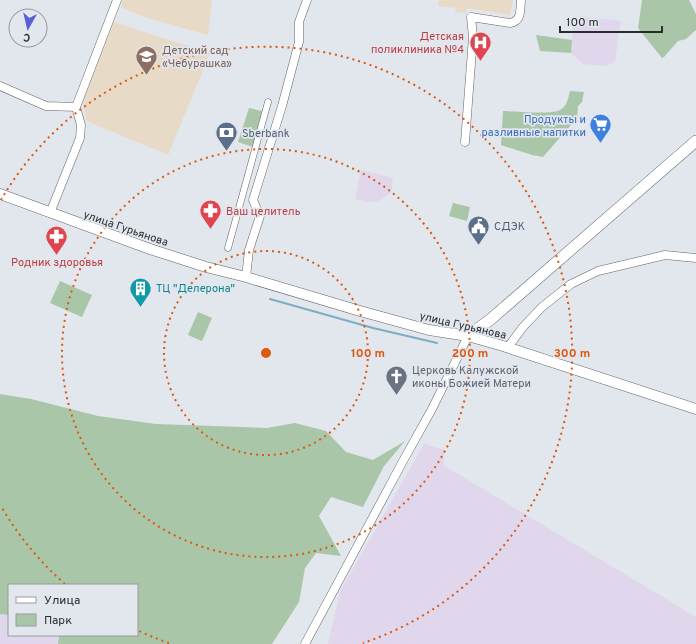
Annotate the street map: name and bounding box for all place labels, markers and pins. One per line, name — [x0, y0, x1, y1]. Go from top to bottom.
hospital icon: Детская поликлиника №4 — [467, 29, 493, 62]
place label: Детская поликлиника №4 — [371, 30, 464, 57]
school or university icon: Детский сад «Чебурашка» — [133, 43, 159, 76]
place label: Детский сад «Чебурашка» — [162, 44, 232, 71]
supermarket icon: Продукты и разливные напитки — [588, 112, 614, 145]
place label: Продукты и разливные напитки — [482, 113, 586, 140]
bank icon: Sberbank — [213, 120, 239, 153]
place label: Sberbank — [242, 127, 290, 141]
pharmacy icon: Ваш целитель — [198, 198, 224, 231]
place label: Ваш целитель — [226, 205, 301, 219]
public building icon: СДЭК — [466, 213, 492, 246]
place label: СДЭК — [494, 220, 525, 234]
pharmacy icon: Родник здоровья — [44, 223, 70, 256]
place label: Родник здоровья — [11, 256, 103, 270]
building icon: ТЦ "Делерона" — [127, 275, 153, 308]
place label: ТЦ "Делерона" — [156, 282, 235, 296]
centre of rings — [259, 346, 273, 360]
church icon: Церковь Калужской иконы Божией Матери — [383, 363, 409, 396]
place label: Церковь Калужской иконы Божией Матери — [412, 364, 531, 391]

